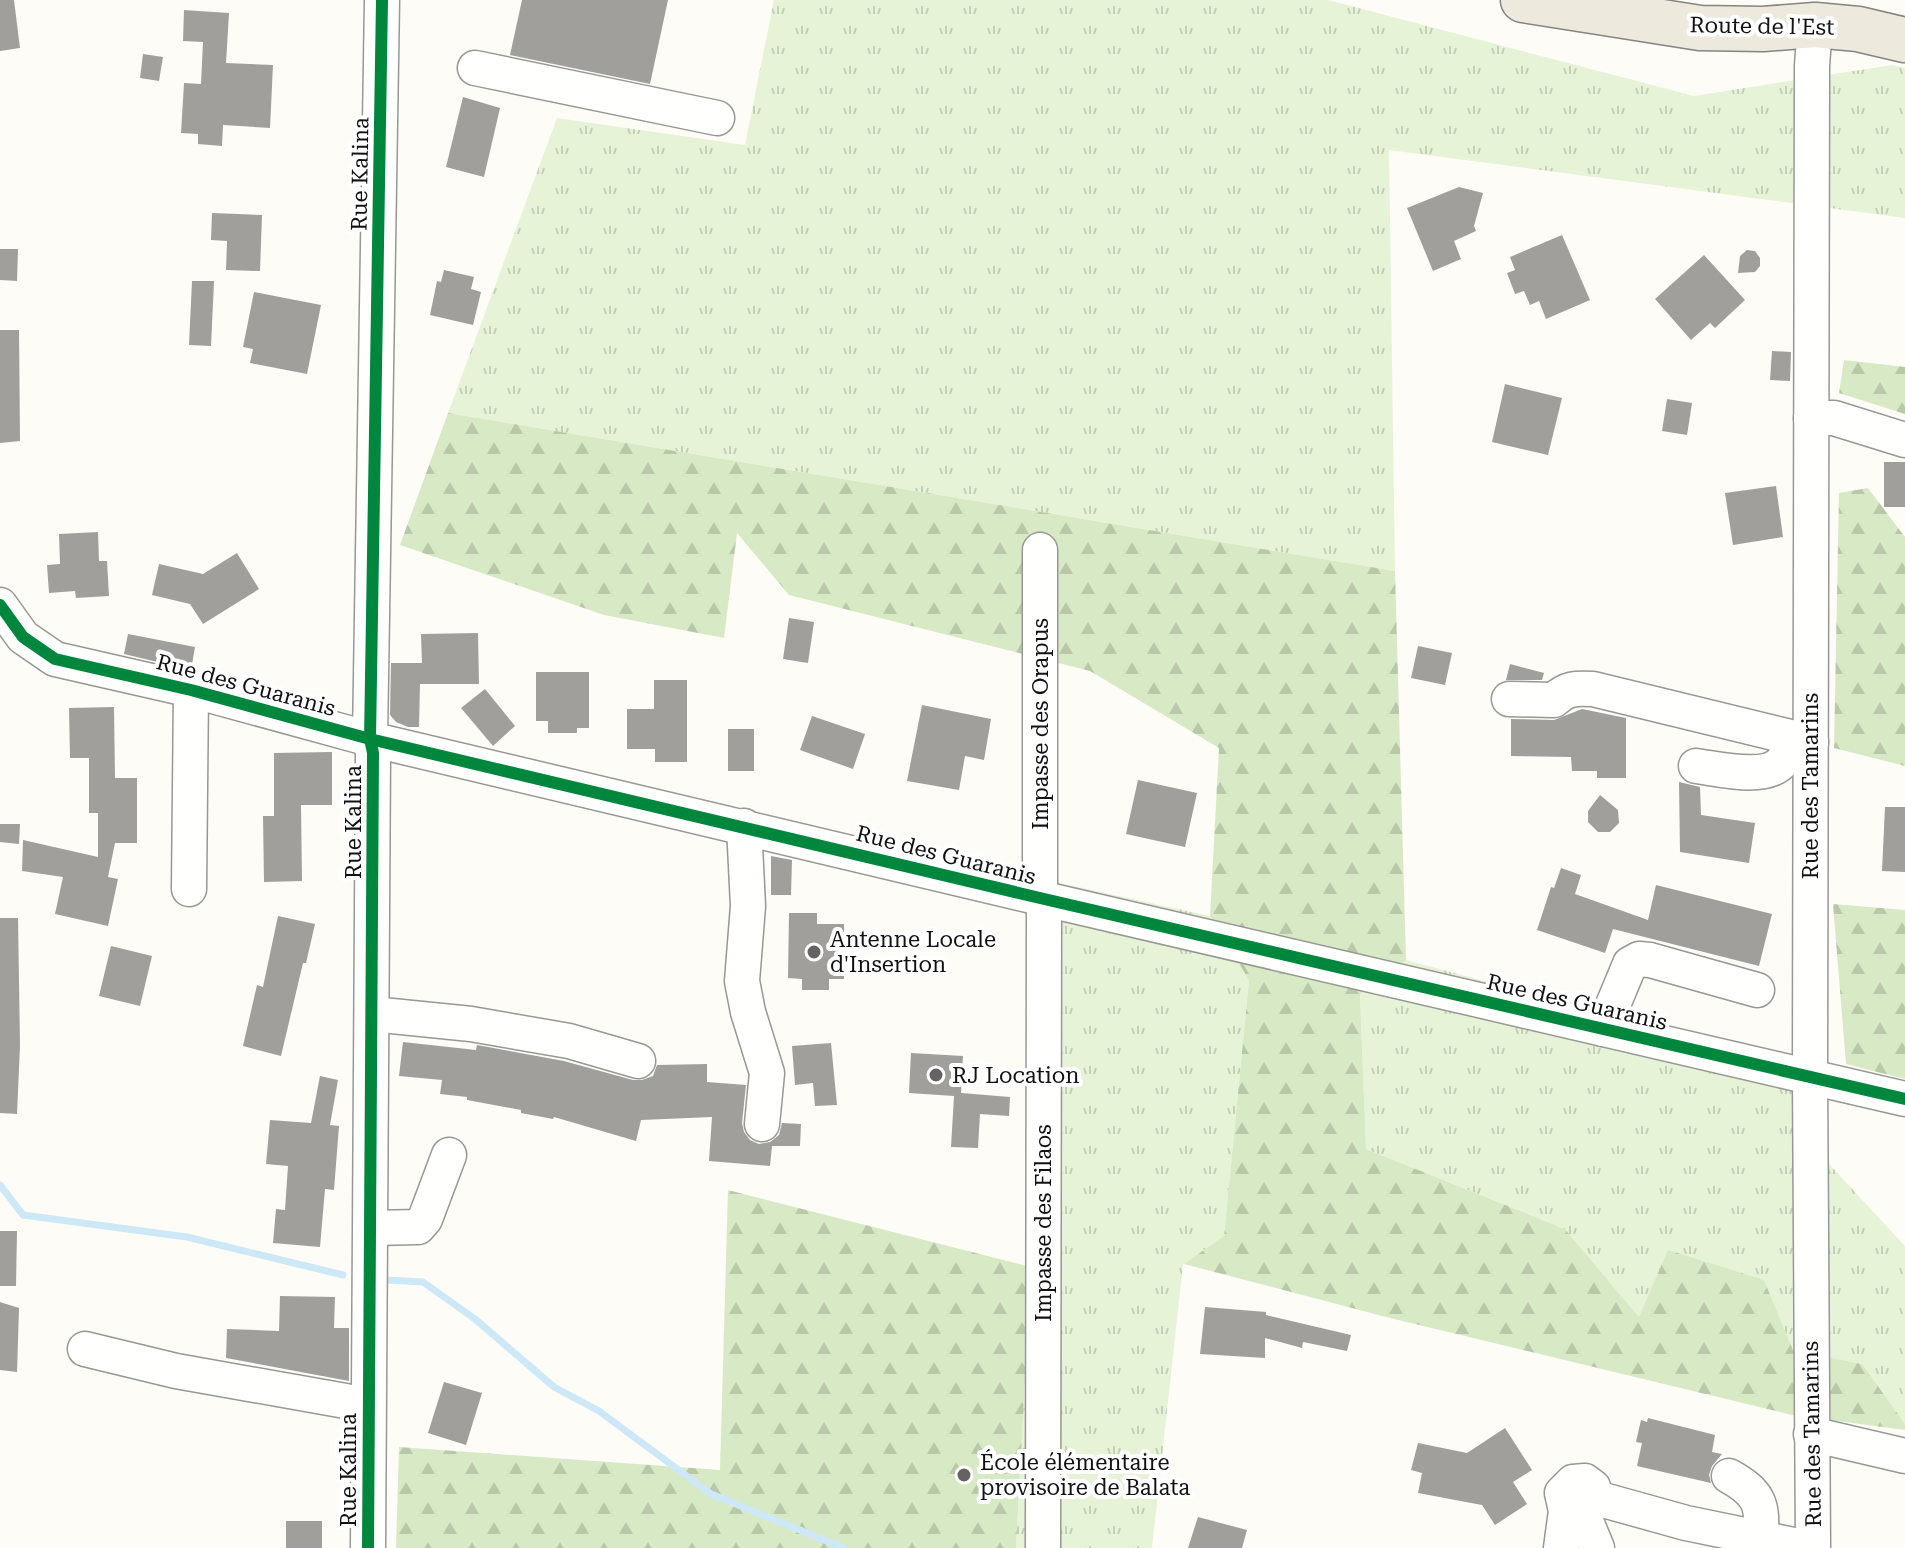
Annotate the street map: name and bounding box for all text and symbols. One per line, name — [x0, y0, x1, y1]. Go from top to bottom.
street label: Route de l'Est — [1689, 12, 1835, 40]
street label: Rue Kalina — [347, 117, 373, 231]
street label: Impasse des Orapus — [1028, 618, 1053, 830]
street label: Rue des Guaranis — [154, 649, 338, 721]
street label: Rue des Tamarins — [1798, 693, 1823, 879]
street label: Rue Kalina — [341, 765, 366, 879]
street label: Rue des Guaranis — [854, 821, 1038, 889]
place label: Antenne Locale d'Insertion — [830, 927, 996, 977]
marker: Antenne Locale d'Insertion — [805, 943, 823, 961]
street label: Rue des Guaranis — [1484, 969, 1670, 1035]
place label: RJ Location — [952, 1063, 1079, 1088]
marker: RJ Location — [927, 1066, 945, 1084]
street label: Impasse des Filaos — [1031, 1124, 1056, 1322]
street label: Rue des Tamarins — [1798, 1341, 1826, 1527]
street label: Rue Kalina — [336, 1413, 361, 1527]
place label: École élémentaire provisoire de Balata — [980, 1449, 1190, 1500]
marker: École élémentaire provisoire de Balata — [955, 1466, 973, 1484]

